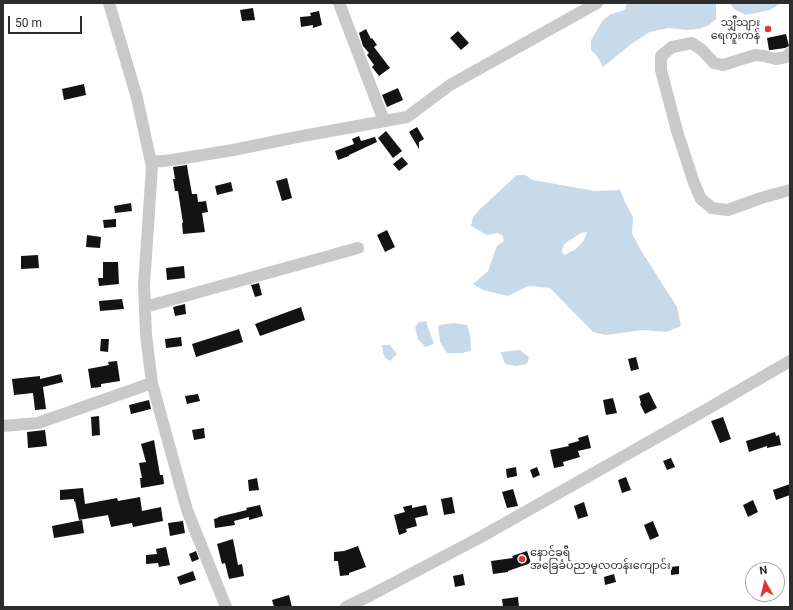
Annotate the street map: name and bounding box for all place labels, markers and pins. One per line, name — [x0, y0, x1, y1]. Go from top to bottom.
place label: သျှီသျား ရေကူးကန် — [711, 16, 760, 42]
marker: သျှီသျား ရေကူးကန် — [763, 24, 773, 34]
place label: နောင်ခရီ အခြေခံပညာမူလတန်းကျောင်း — [530, 546, 671, 572]
marker: နောင်ခရီ အခြေခံပညာမူလတန်းကျောင်း — [517, 554, 527, 564]

